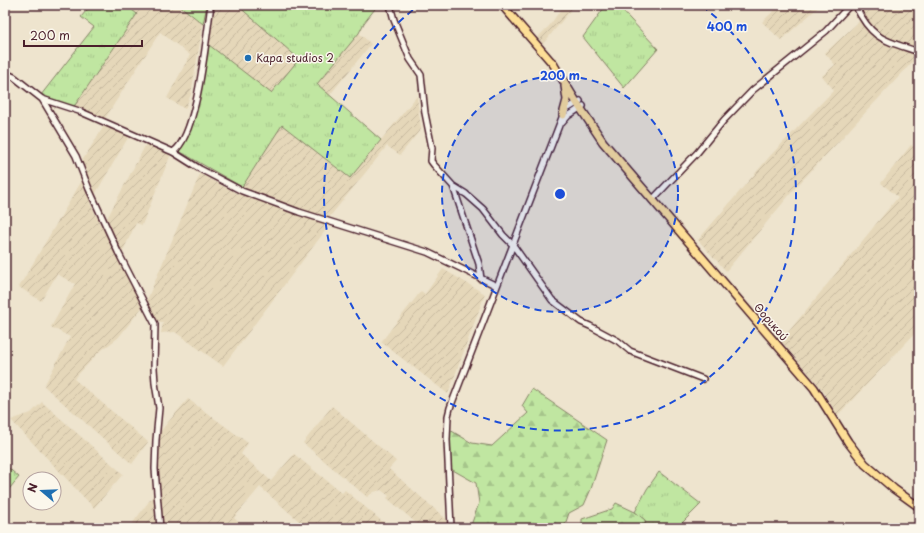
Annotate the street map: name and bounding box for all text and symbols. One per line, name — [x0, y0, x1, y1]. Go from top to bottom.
text: 400 m — [707, 17, 747, 35]
scale bar — [24, 22, 142, 48]
text: 200 m — [30, 26, 70, 44]
place label: Kapa studios 2 — [256, 49, 334, 66]
marker: Kapa studios 2 — [243, 53, 253, 63]
text: 200 m — [540, 66, 580, 84]
centre of rings — [553, 187, 567, 201]
street label: Θορικού — [750, 299, 793, 344]
north arrow — [22, 471, 62, 511]
text: N — [23, 480, 42, 494]

